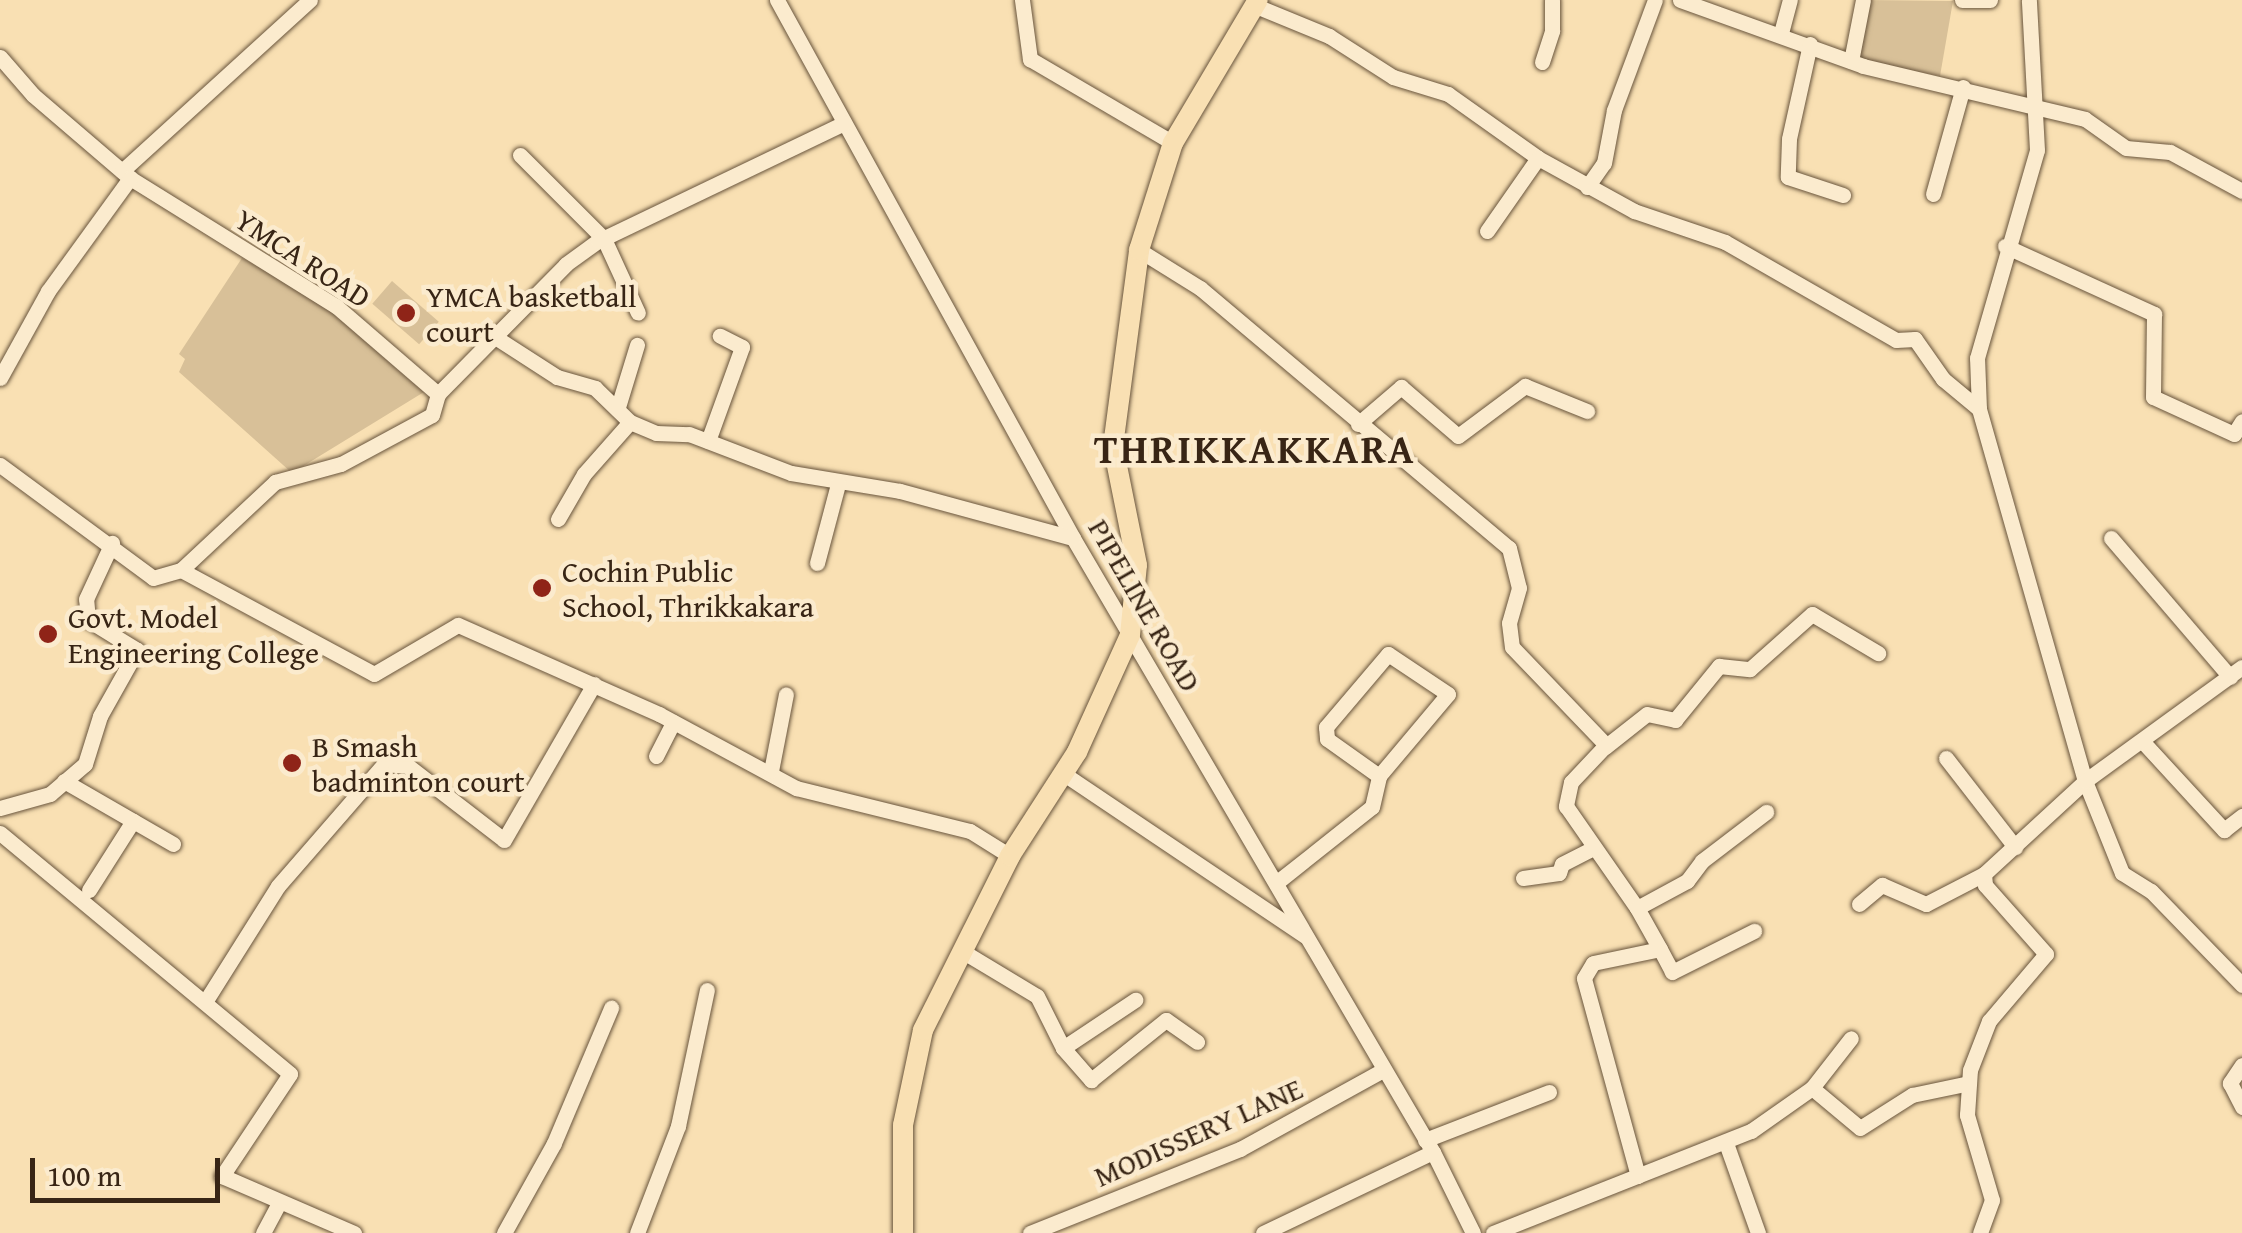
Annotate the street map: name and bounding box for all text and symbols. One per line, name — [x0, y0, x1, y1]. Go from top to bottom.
street label: YMCA ROAD — [229, 201, 377, 315]
place label: YMCA basketball court — [426, 278, 636, 348]
marker: YMCA basketball court — [395, 302, 417, 324]
district label: THRIKKAKKARA — [1094, 425, 1416, 473]
street label: PIPELINE ROAD — [1081, 512, 1209, 698]
place label: Cochin Public School, Thrikkakara — [562, 553, 814, 624]
marker: Cochin Public School, Thrikkakara — [531, 577, 553, 599]
place label: Govt. Model Engineering College — [68, 599, 319, 670]
marker: Govt. Model Engineering College — [37, 623, 59, 645]
place label: B Smash badminton court — [312, 728, 525, 798]
marker: B Smash badminton court — [281, 752, 303, 774]
street label: MODISSERY LANE — [1088, 1070, 1308, 1194]
scale bar — [35, 1138, 225, 1200]
text: 100 m — [47, 1153, 121, 1197]

